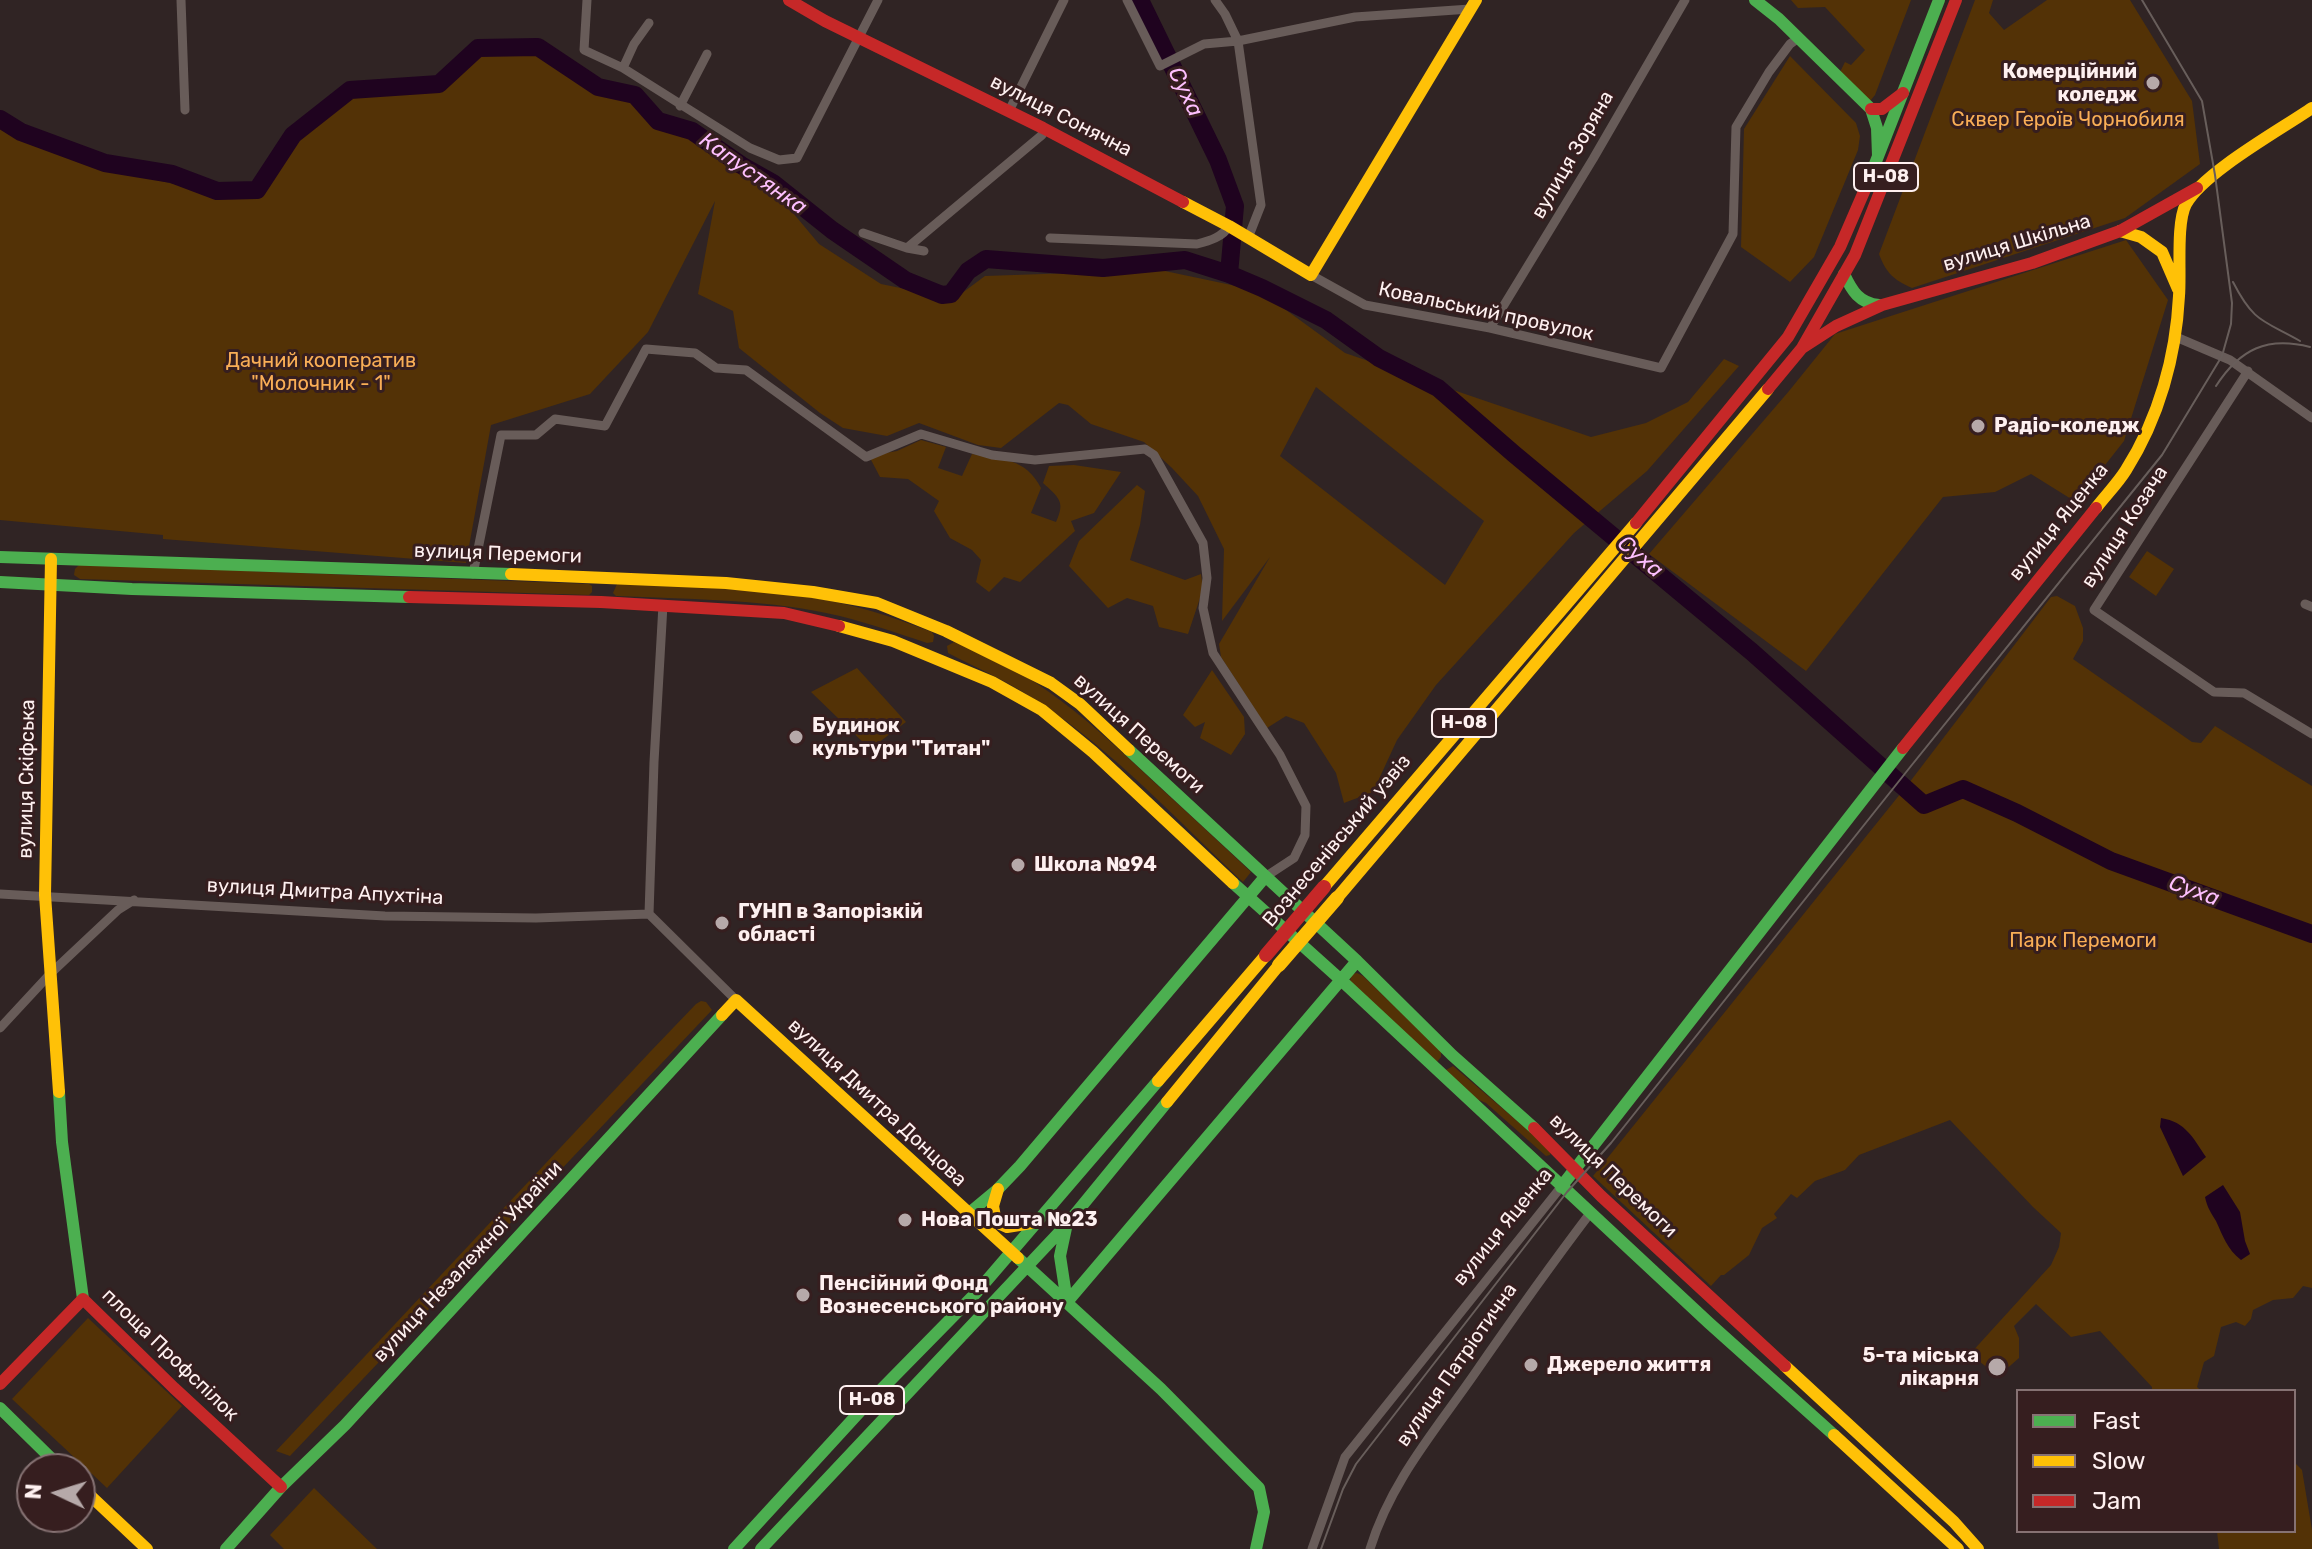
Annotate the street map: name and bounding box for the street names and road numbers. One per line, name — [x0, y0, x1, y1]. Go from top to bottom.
street label: вулиця Сонячна — [986, 70, 1136, 162]
street label: вулиця Зоряна — [1527, 87, 1619, 223]
road number: Н-08 — [1854, 163, 1918, 191]
street label: вулиця Шкільна — [1940, 209, 2094, 277]
street label: Ковальський провулок — [1376, 277, 1596, 347]
street label: вулиця Яценка — [2004, 458, 2114, 586]
street label: вулиця Козача — [2077, 462, 2173, 592]
street label: вулиця Перемоги — [414, 539, 582, 569]
street label: вулиця Перемоги — [1069, 669, 1209, 799]
street label: вулиця Скіфська — [14, 699, 40, 859]
road number: Н-08 — [1432, 709, 1496, 737]
street label: Вознесенівський узвіз — [1258, 750, 1416, 932]
street label: вулиця Дмитра Апухтіна — [206, 874, 444, 910]
street label: вулиця Дмитра Донцова — [783, 1014, 971, 1192]
street label: вулиця Перемоги — [1544, 1109, 1682, 1243]
street label: вулиця Незалежної України — [368, 1156, 568, 1368]
street label: вулиця Яценка — [1448, 1163, 1558, 1291]
street label: вулиця Патріотична — [1392, 1279, 1522, 1451]
street label: площа Профспілок — [97, 1284, 243, 1426]
road number: Н-08 — [840, 1386, 904, 1414]

